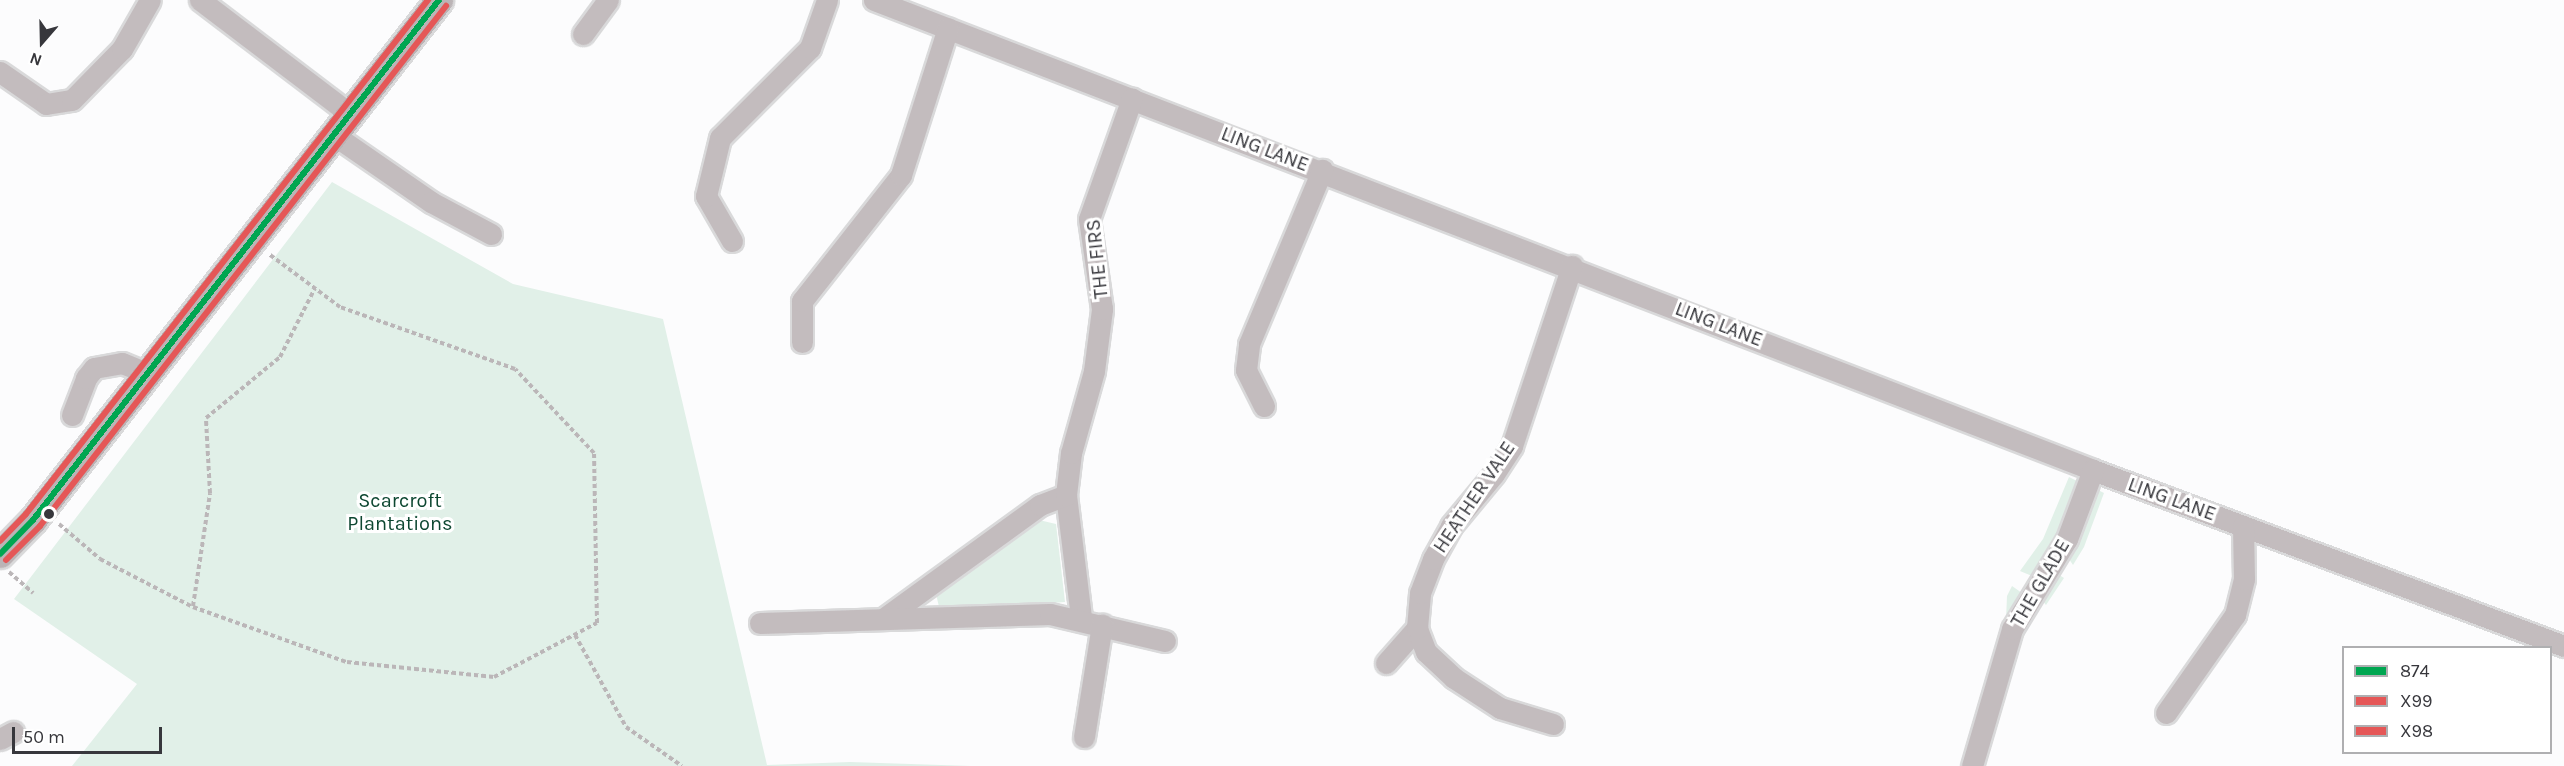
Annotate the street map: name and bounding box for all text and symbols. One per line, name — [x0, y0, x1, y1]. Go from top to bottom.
north arrow — [12, 12, 72, 72]
text: N — [27, 48, 44, 70]
street label: LING LANE — [1218, 121, 1312, 177]
street label: THE FIRS — [1081, 218, 1113, 300]
street label: LING LANE — [1672, 296, 1766, 352]
street label: HEATHER VALE — [1428, 437, 1520, 557]
street label: LING LANE — [2125, 472, 2219, 526]
park label: Scarcroft Plantations — [347, 488, 453, 535]
unlabelled marker — [43, 508, 55, 520]
street label: THE GLADE — [2005, 535, 2075, 631]
legend — [2342, 646, 2552, 754]
text: 874 — [2400, 660, 2430, 682]
text: X99 — [2400, 690, 2432, 712]
scale bar — [15, 715, 165, 753]
text: X98 — [2400, 720, 2433, 742]
text: 50 m — [23, 726, 65, 748]

